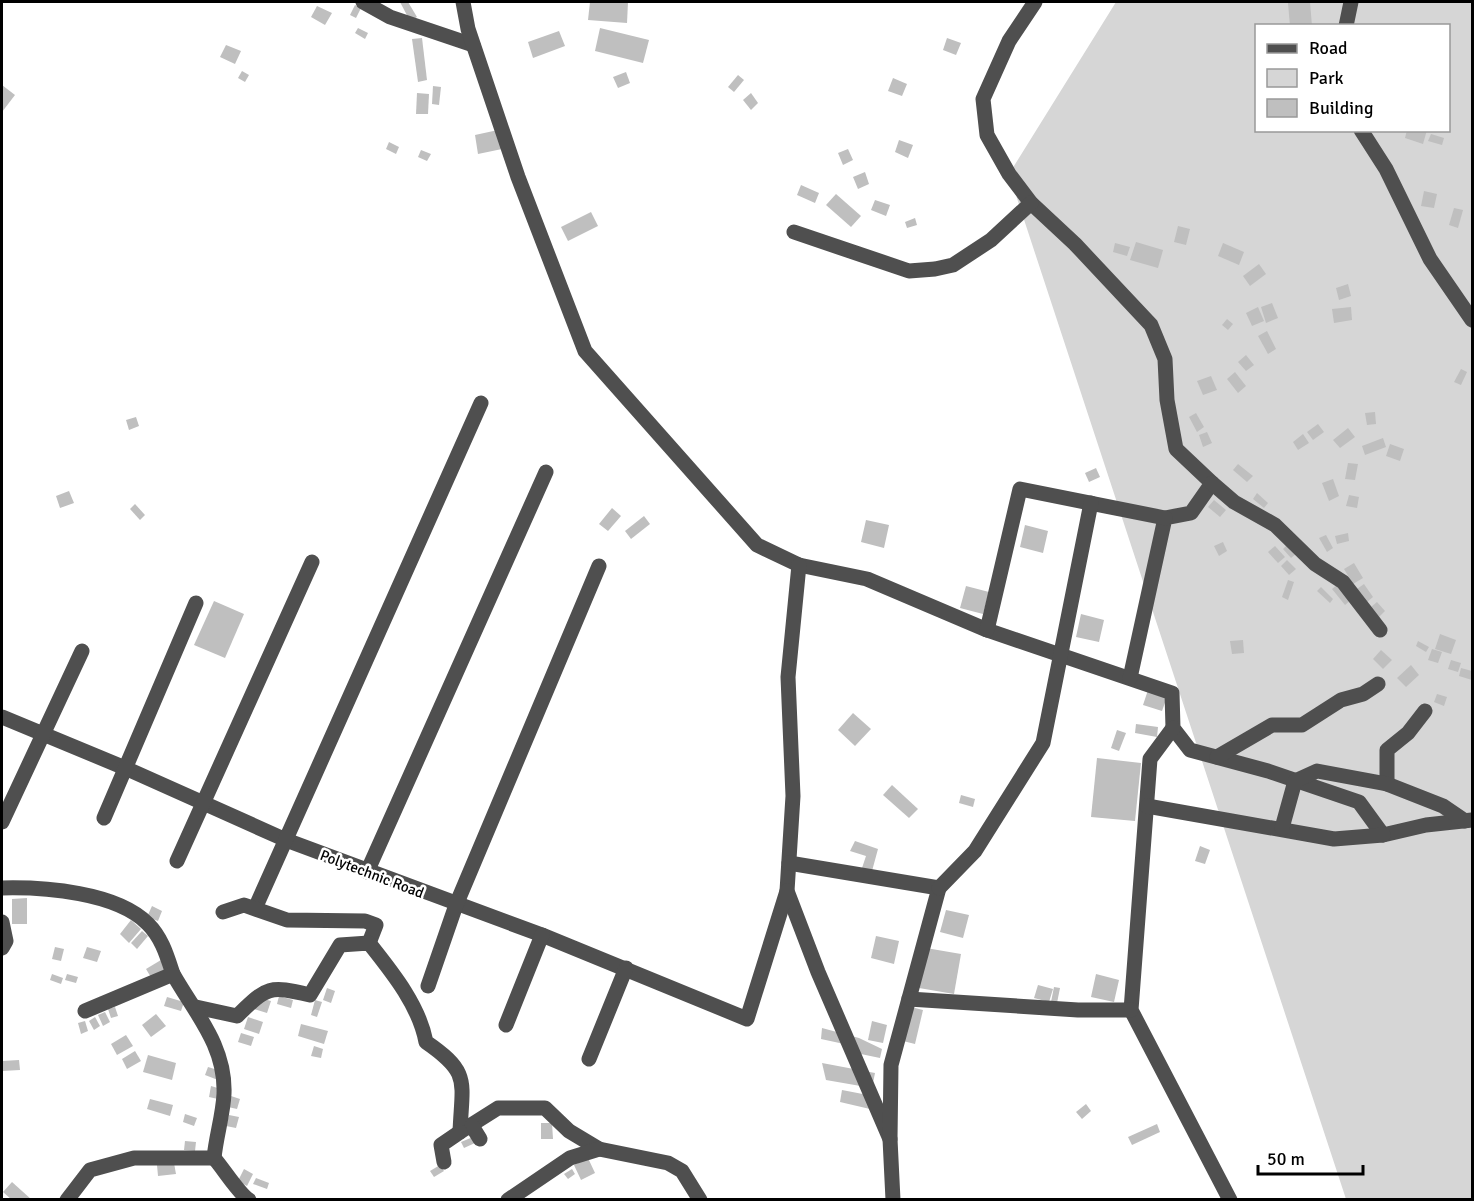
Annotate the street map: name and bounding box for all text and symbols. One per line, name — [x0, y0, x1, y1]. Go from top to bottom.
legend — [1255, 24, 1450, 132]
text: Road — [1309, 37, 1348, 59]
text: Park — [1309, 67, 1344, 89]
text: Building — [1309, 97, 1373, 119]
street label: Polytechnic Road — [317, 846, 427, 902]
scale bar — [1258, 1138, 1363, 1176]
text: 50 m — [1267, 1148, 1305, 1170]

